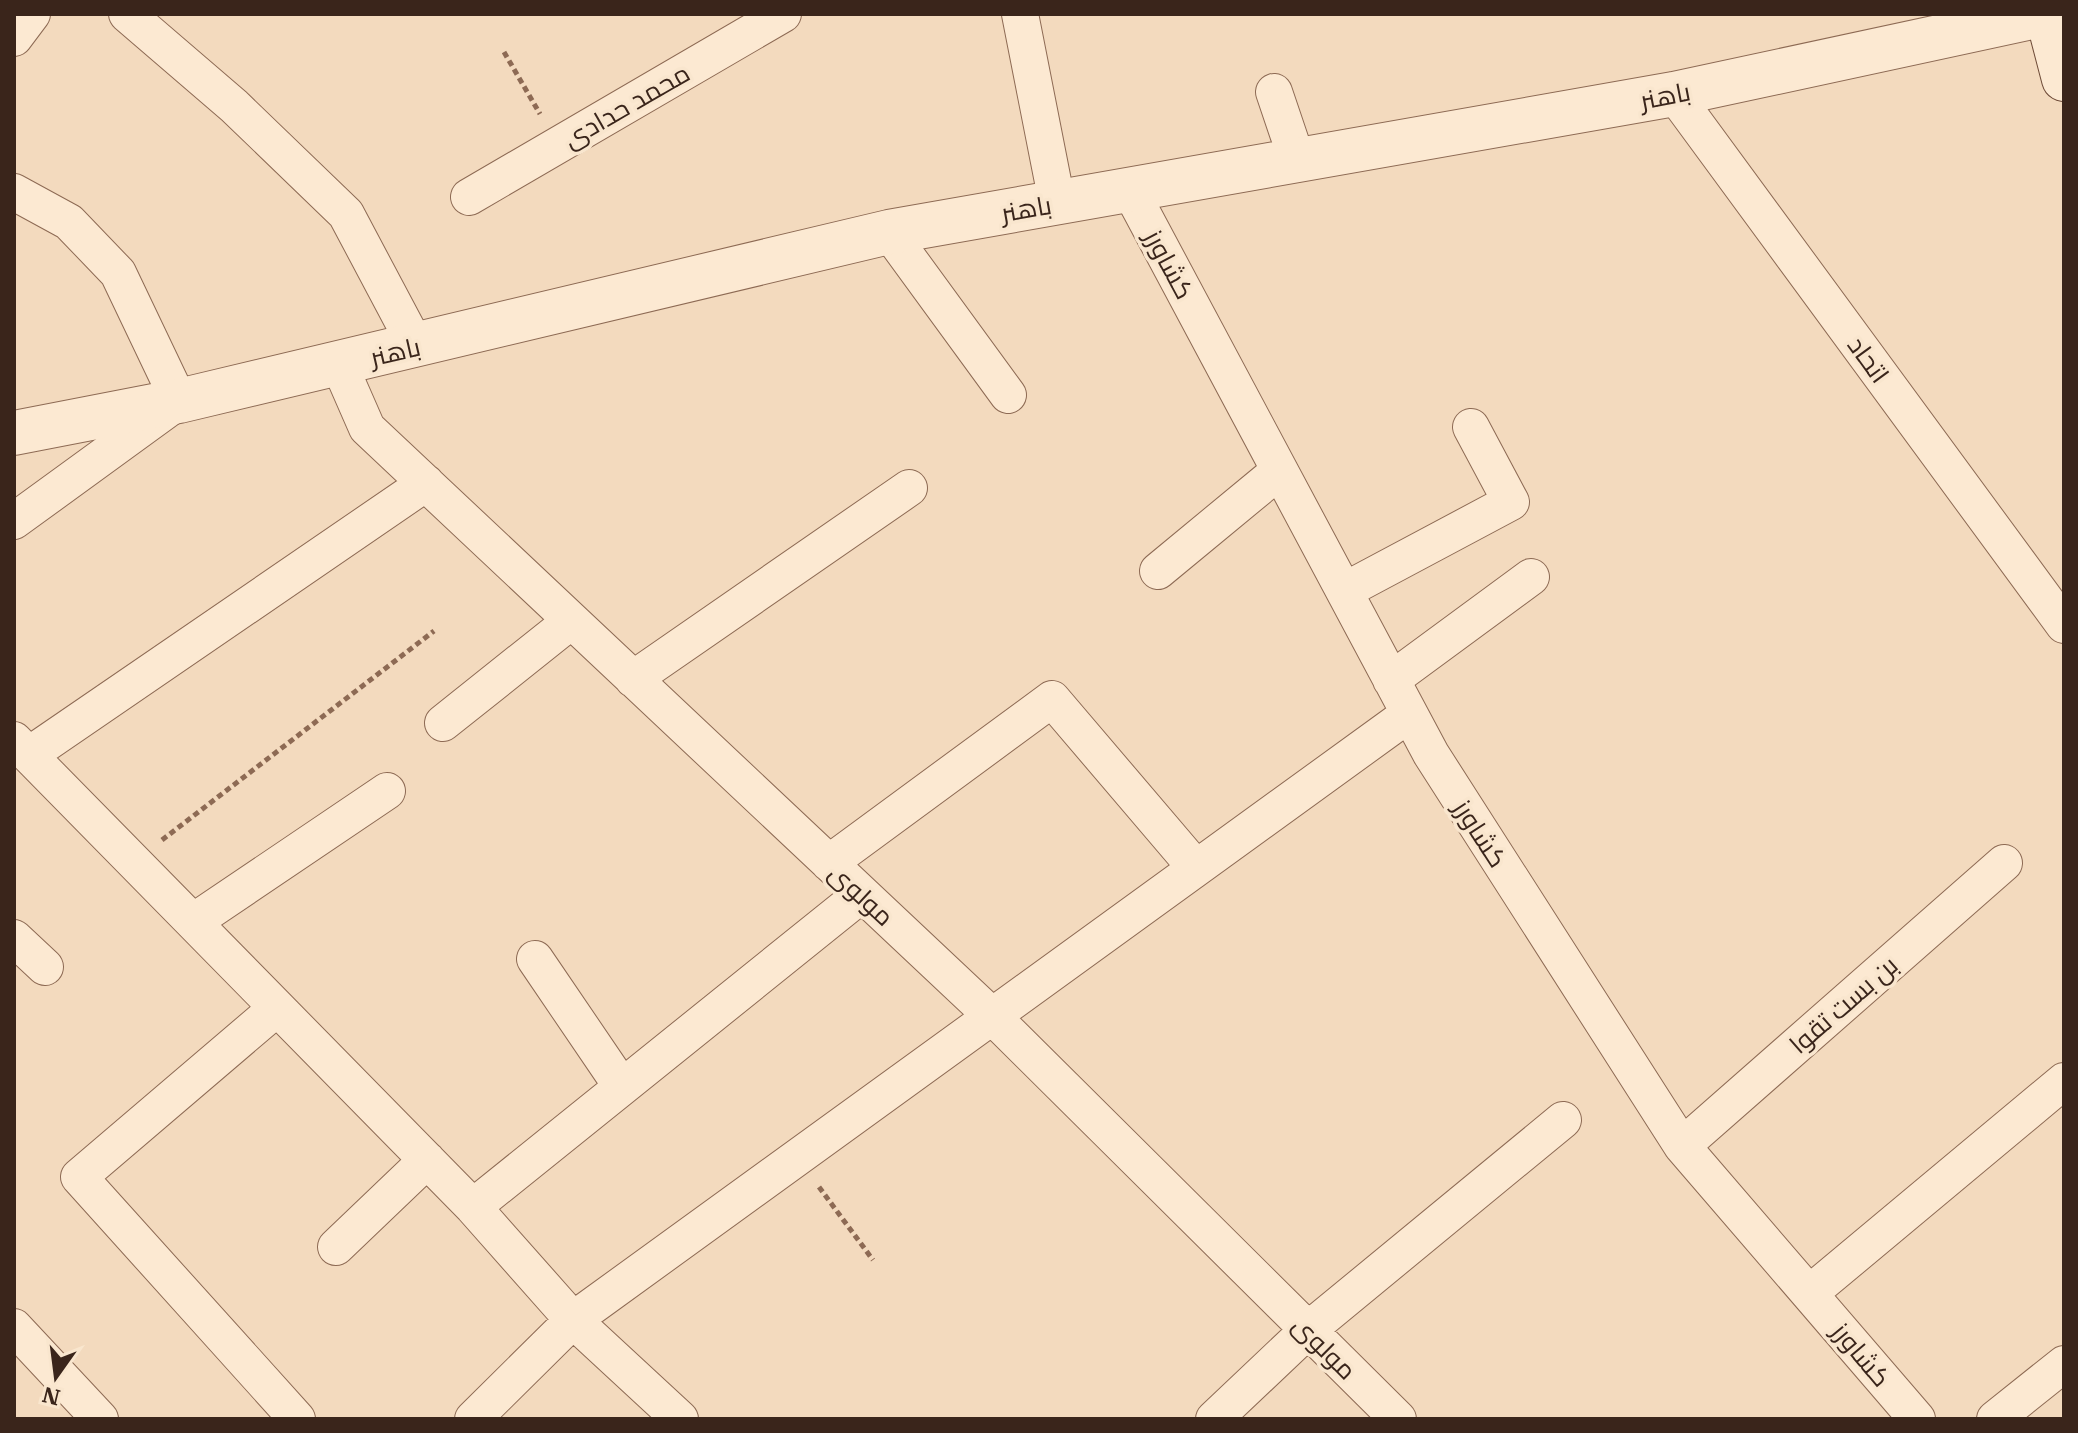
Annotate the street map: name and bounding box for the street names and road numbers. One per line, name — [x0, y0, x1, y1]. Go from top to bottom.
street label: محمد حدادی — [556, 55, 696, 155]
street label: باهنر — [1635, 73, 1693, 117]
street label: باهنر — [996, 187, 1054, 229]
street label: کشاورز — [1137, 222, 1202, 305]
street label: باهنر — [364, 329, 424, 374]
street label: اتحاد — [1841, 329, 1897, 389]
street label: کشاورز — [1445, 791, 1515, 873]
street label: مولوی — [822, 855, 902, 933]
street label: بن بست تقوا — [1782, 947, 1904, 1061]
street label: مولوی — [1286, 1308, 1364, 1386]
street label: کشاورز — [1824, 1313, 1899, 1393]

